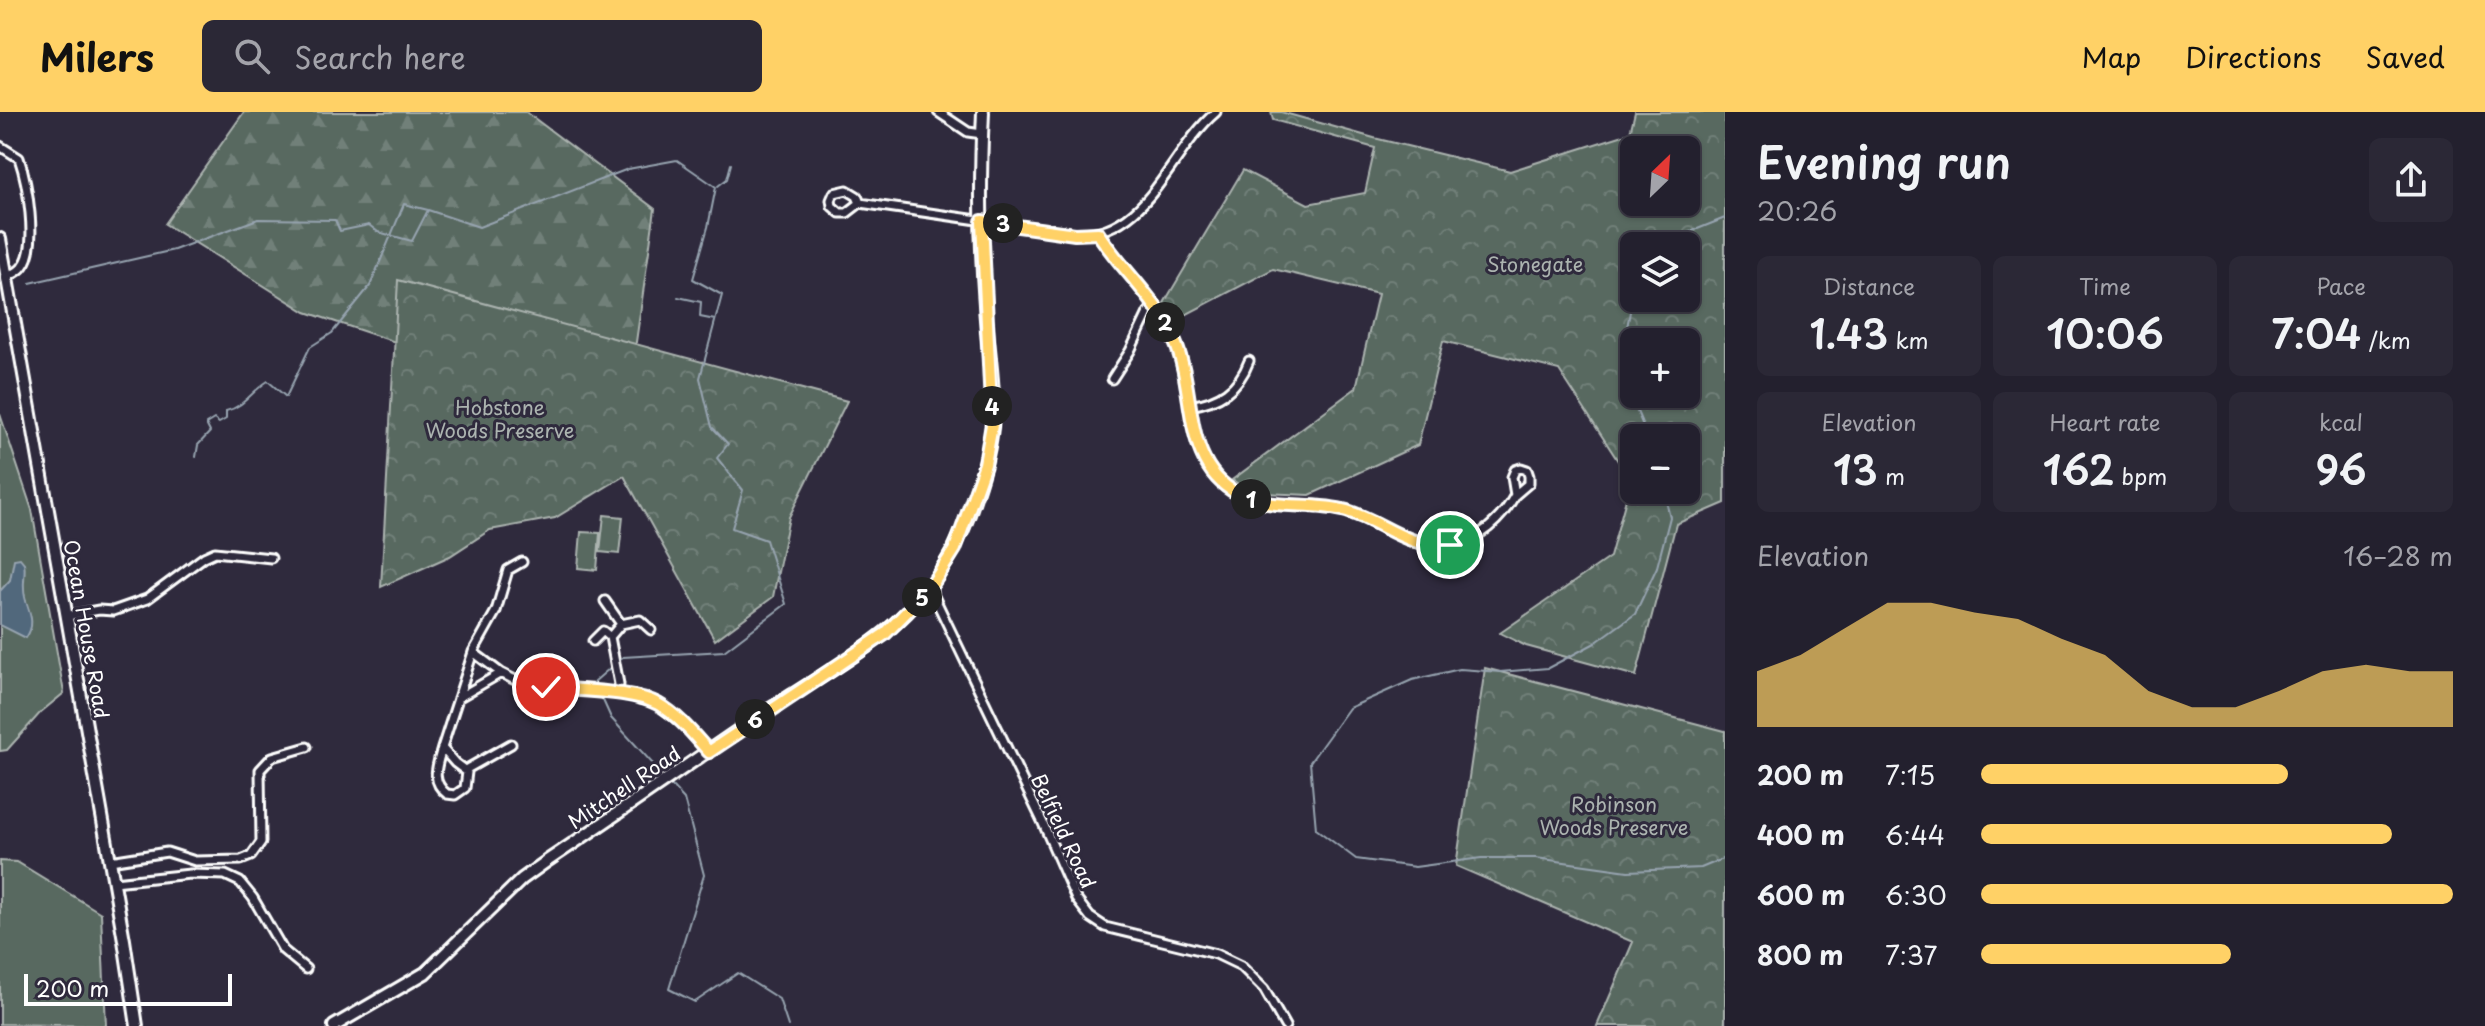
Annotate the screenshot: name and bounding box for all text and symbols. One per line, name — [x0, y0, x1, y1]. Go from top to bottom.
search box — [202, 20, 762, 92]
text: Milers — [40, 28, 154, 85]
icon: search — [230, 34, 274, 78]
text: Search here — [294, 34, 466, 79]
text: Map — [2082, 35, 2141, 78]
text: Directions — [2185, 35, 2322, 78]
text: Saved — [2366, 35, 2445, 78]
text: Evening run — [1757, 128, 2011, 194]
north arrow — [1620, 136, 1700, 216]
map controls — [1620, 136, 1700, 504]
button: share — [2369, 138, 2453, 222]
text: 20:26 — [1757, 191, 1837, 230]
pin: 3 — [983, 203, 1023, 243]
text: 3 — [996, 206, 1010, 239]
button: layers — [1620, 232, 1700, 312]
park label: Stonegate — [1487, 249, 1583, 279]
text: Distance — [1823, 269, 1915, 302]
text: Time — [2079, 269, 2131, 302]
text: Pace — [2316, 269, 2366, 302]
pin: 2 — [1145, 302, 1185, 342]
text: 1.43 — [1809, 302, 1888, 363]
text: 10:06 — [2046, 302, 2164, 363]
text: 7:04 — [2271, 302, 2362, 363]
text: 2 — [1157, 305, 1173, 338]
text: km — [1888, 323, 1929, 356]
text: /km — [2362, 323, 2411, 356]
button: + — [1620, 328, 1700, 408]
pin: 4 — [972, 386, 1012, 426]
text: 4 — [985, 389, 999, 422]
park label: Hobstone Woods Preserve — [426, 392, 574, 445]
text: Elevation — [1822, 405, 1916, 438]
text: Heart rate — [2049, 405, 2161, 438]
text: kcal — [2319, 405, 2363, 438]
button: − — [1620, 424, 1700, 504]
text: 13 — [1833, 438, 1878, 499]
text: 162 — [2043, 438, 2115, 499]
text: 96 — [2315, 438, 2367, 499]
text: m — [1878, 459, 1905, 492]
text: bpm — [2115, 459, 2167, 492]
pin: 1 — [1231, 479, 1271, 519]
text: 1 — [1246, 482, 1256, 515]
pin — [1416, 511, 1484, 579]
icon: arrive — [1428, 523, 1472, 567]
text: Elevation — [1757, 536, 1869, 575]
text: 16–28 m — [2343, 536, 2453, 575]
street label: Ocean House Road — [57, 537, 117, 721]
pin: 5 — [902, 577, 942, 617]
text: 5 — [915, 580, 929, 613]
pin — [512, 653, 580, 721]
icon: check — [524, 665, 568, 709]
pin: 6 — [735, 699, 775, 739]
text: 6 — [747, 702, 763, 735]
street label: Mitchell Road — [562, 738, 686, 836]
text: 200 m — [1757, 755, 1844, 794]
text: 7:15 — [1885, 755, 1935, 794]
street label: Belfield Road — [1024, 769, 1104, 893]
park label: Robinson Woods Preserve — [1540, 789, 1688, 842]
text: 400 m — [1757, 815, 1845, 854]
text: 6:44 — [1885, 815, 1945, 854]
text: 600 m — [1757, 875, 1845, 914]
text: 6:30 — [1885, 875, 1947, 914]
text: 800 m — [1757, 935, 1844, 974]
text: 7:37 — [1885, 935, 1937, 974]
scale bar — [24, 970, 232, 1006]
text: 200 m — [36, 971, 109, 1004]

